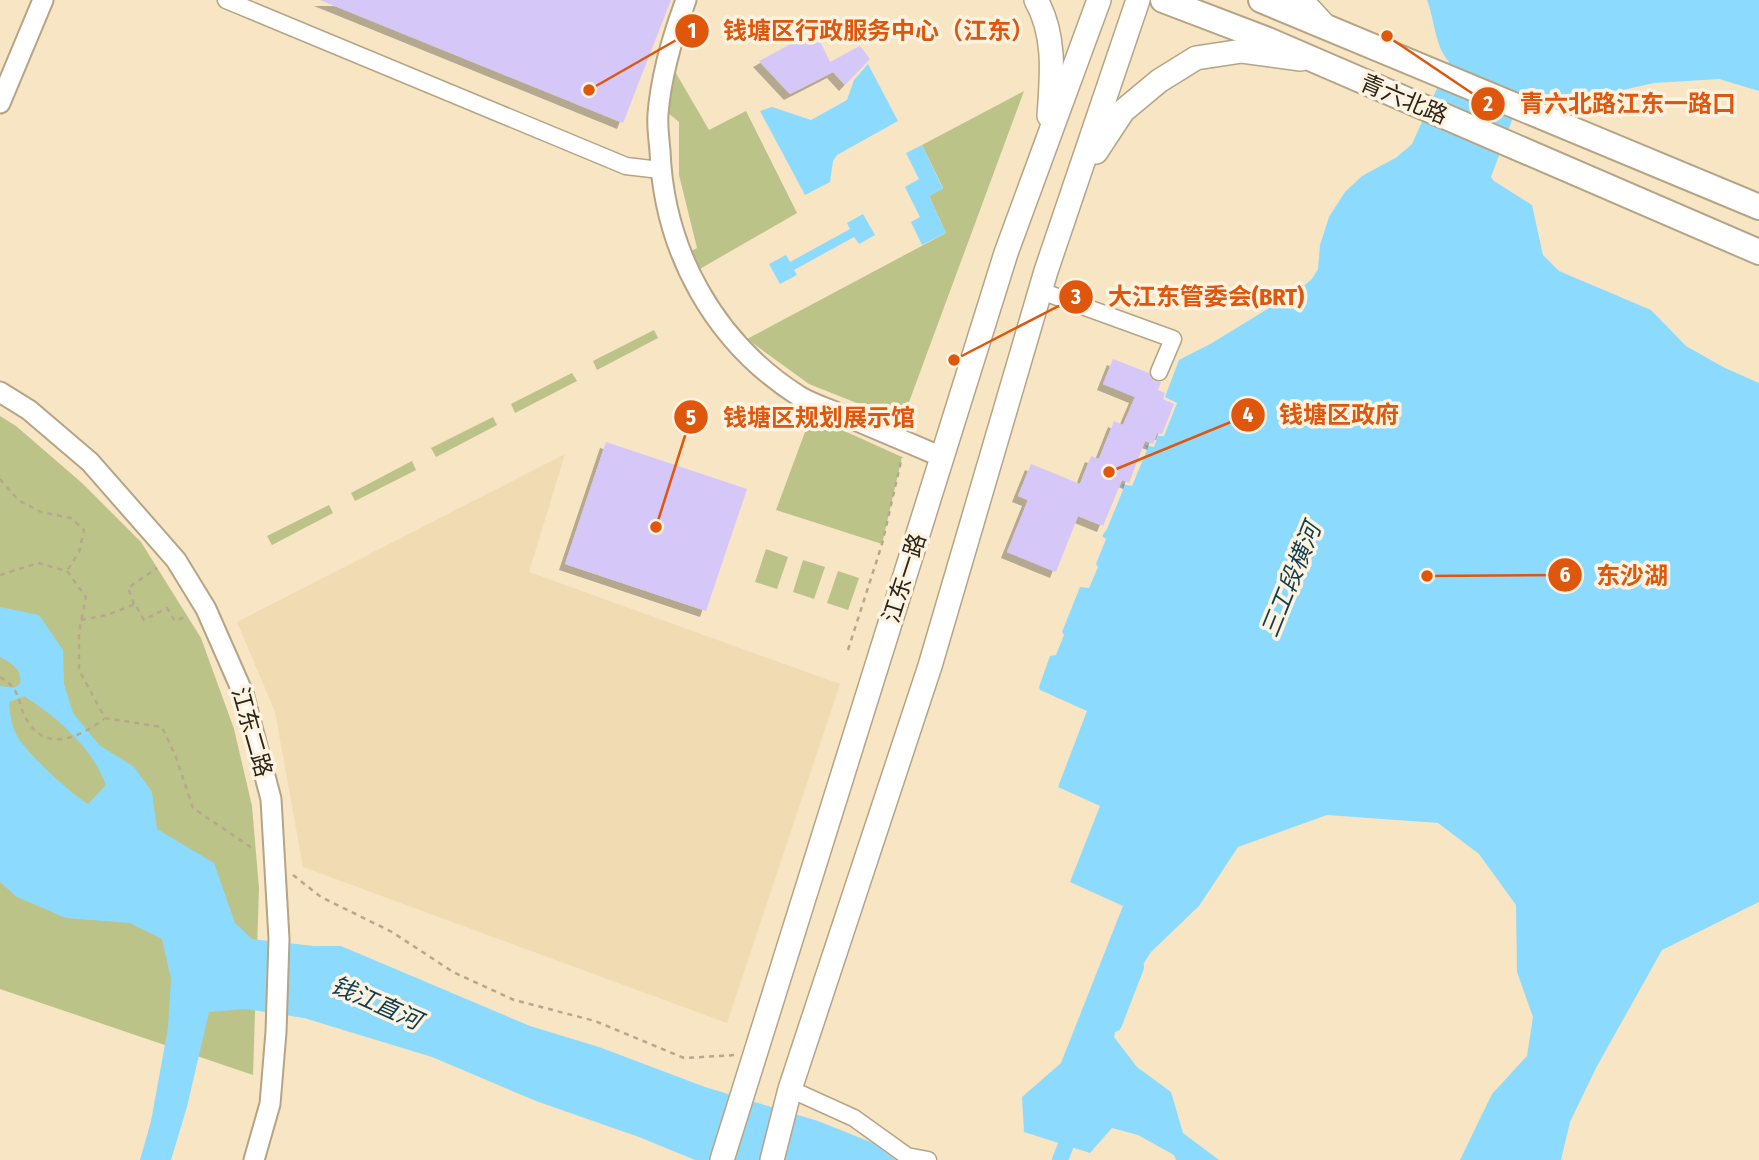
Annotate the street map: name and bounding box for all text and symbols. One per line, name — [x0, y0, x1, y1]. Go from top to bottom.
callout: 钱塘区行政服务中心（江东） — [674, 9, 1049, 54]
text: 钱塘区行政服务中心（江东） — [723, 17, 1035, 45]
text: 1 — [688, 18, 696, 44]
street label: 青六北路 — [1356, 68, 1452, 130]
callout: 青六北路江东一路口 — [1471, 81, 1750, 126]
text: 青六北路江东一路口 — [1520, 90, 1736, 118]
text: 2 — [1482, 91, 1493, 117]
callout: 大江东管委会(BRT) — [1059, 274, 1318, 319]
text: 大江东管委会(BRT) — [1108, 283, 1304, 311]
text: 3 — [1070, 284, 1081, 310]
callout: 钱塘区政府 — [1230, 392, 1413, 437]
callout: 钱塘区规划展示馆 — [674, 395, 929, 440]
text: 钱塘区政府 — [1279, 401, 1399, 429]
text: 4 — [1243, 402, 1254, 428]
text: 钱塘区规划展示馆 — [723, 404, 915, 432]
text: 5 — [686, 405, 696, 431]
water label: 三工段横河 — [1256, 515, 1328, 641]
street label: 江东一路 — [876, 530, 932, 626]
callout: 东沙湖 — [1547, 553, 1682, 598]
text: 6 — [1560, 562, 1571, 588]
text: 东沙湖 — [1596, 562, 1668, 590]
street label: 江东二路 — [226, 684, 278, 780]
water label: 钱江直河 — [326, 971, 429, 1037]

